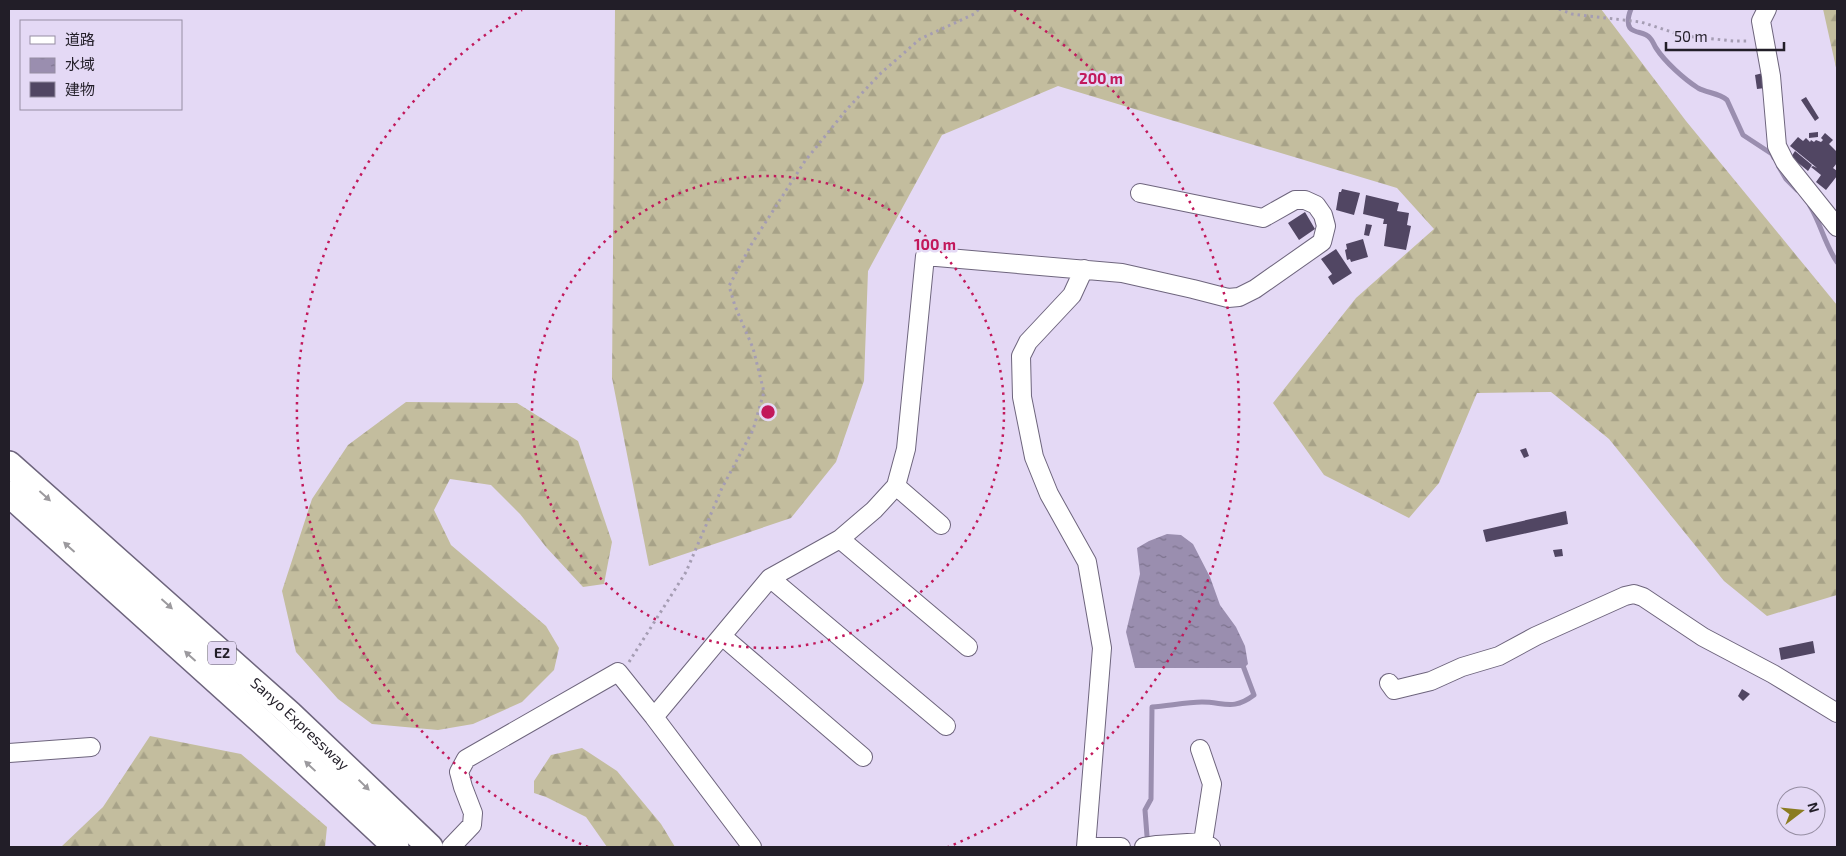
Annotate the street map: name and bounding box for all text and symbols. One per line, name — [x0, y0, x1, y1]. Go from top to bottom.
legend — [20, 20, 182, 110]
scale bar — [1666, 20, 1784, 52]
text: 50 m — [1674, 27, 1708, 45]
text: 道路 — [65, 30, 95, 48]
text: 水域 — [65, 55, 95, 73]
text: 200 m — [1079, 69, 1123, 87]
text: 建物 — [65, 80, 95, 98]
text: 100 m — [914, 235, 956, 253]
centre of rings — [759, 403, 777, 421]
one-way arrow — [39, 491, 52, 502]
one-way arrow — [64, 541, 76, 553]
one-way arrow — [160, 599, 173, 610]
road number: E2 — [208, 641, 236, 664]
one-way arrow — [185, 650, 197, 662]
street label: Sanyo Expressway — [247, 673, 353, 773]
one-way arrow — [304, 760, 316, 772]
one-way arrow — [358, 779, 370, 791]
north arrow — [1776, 786, 1826, 836]
text: N — [1804, 800, 1824, 814]

